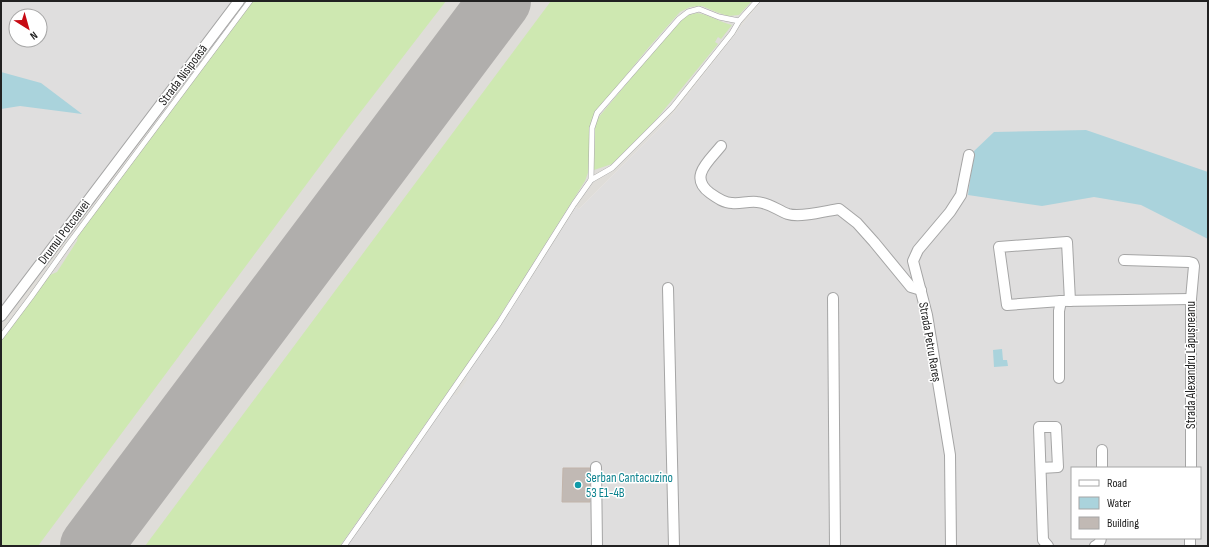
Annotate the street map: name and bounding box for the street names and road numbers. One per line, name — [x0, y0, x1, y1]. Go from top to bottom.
street label: Strada Nisipoasă — [155, 41, 211, 109]
street label: Drumul Potcoavei — [35, 197, 93, 267]
street label: Strada Petru Rareș — [915, 301, 945, 383]
street label: Strada Alexandru Lăpușneanu — [1183, 301, 1199, 429]

